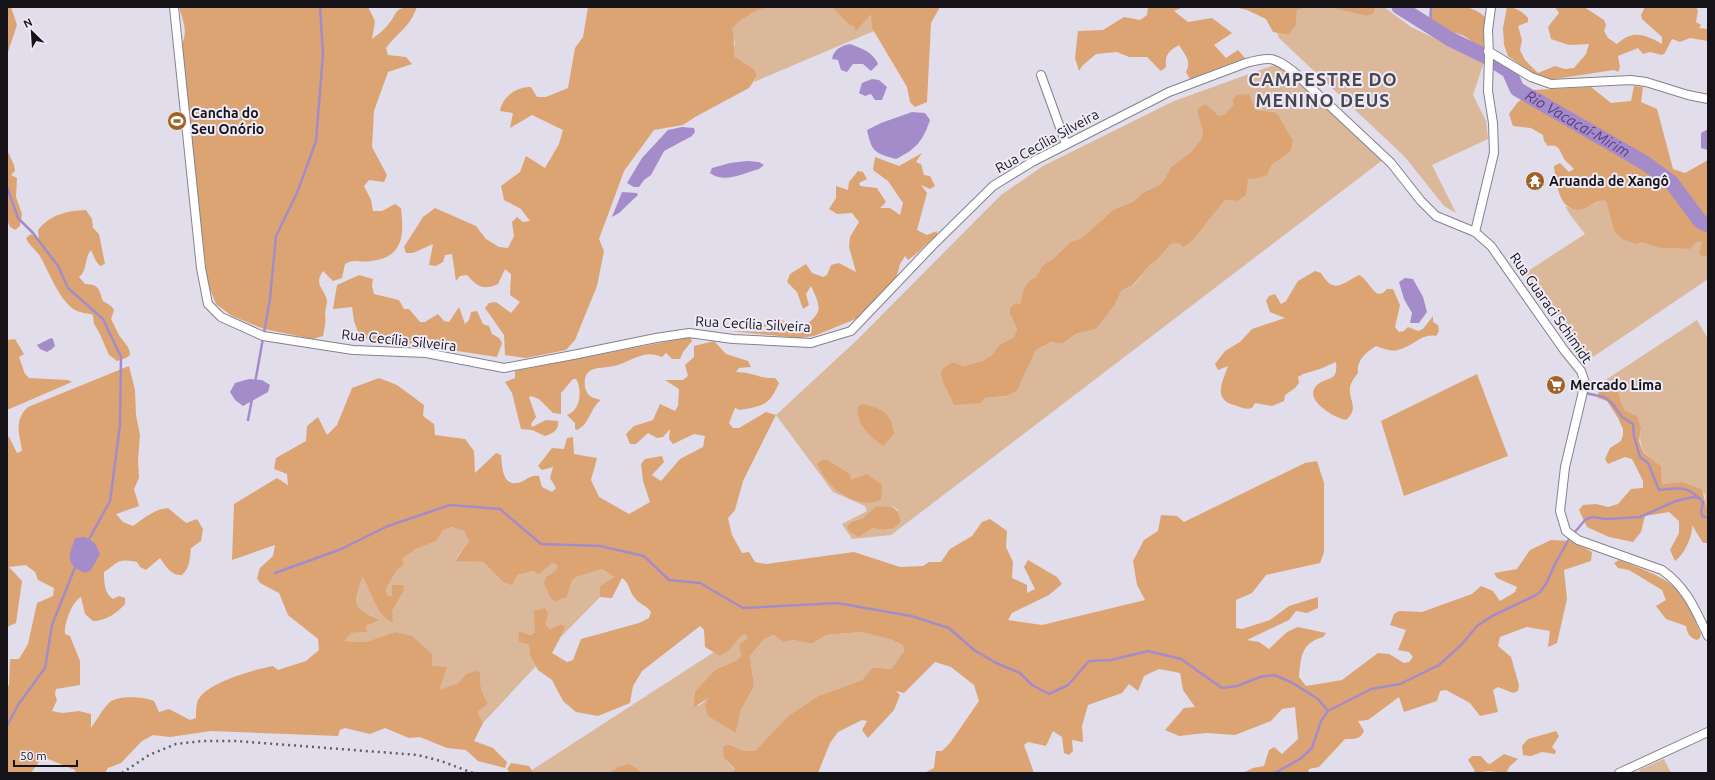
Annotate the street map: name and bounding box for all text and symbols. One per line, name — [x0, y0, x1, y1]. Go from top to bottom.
north arrow — [12, 12, 52, 52]
text: N — [22, 16, 34, 30]
district label: CAMPESTRE DO MENINO DEUS — [1248, 69, 1398, 110]
water label: Rio Vacacaí-Mirim — [1522, 87, 1633, 160]
place label: Cancha do Seu Onório — [191, 105, 264, 137]
street label: Rua Cecília Silveira — [993, 106, 1101, 176]
sports icon: Cancha do Seu Onório — [166, 110, 188, 132]
temple icon: Aruanda de Xangô — [1524, 170, 1546, 192]
place label: Aruanda de Xangô — [1549, 173, 1669, 189]
street label: Rua Guaraci Schimidt — [1507, 250, 1596, 367]
street label: Rua Cecília Silveira — [695, 313, 811, 335]
street label: Rua Cecília Silveira — [341, 326, 457, 354]
supermarket icon: Mercado Lima — [1545, 374, 1567, 396]
place label: Mercado Lima — [1570, 377, 1662, 393]
scale bar — [14, 742, 77, 768]
text: 50 m — [20, 749, 47, 762]

